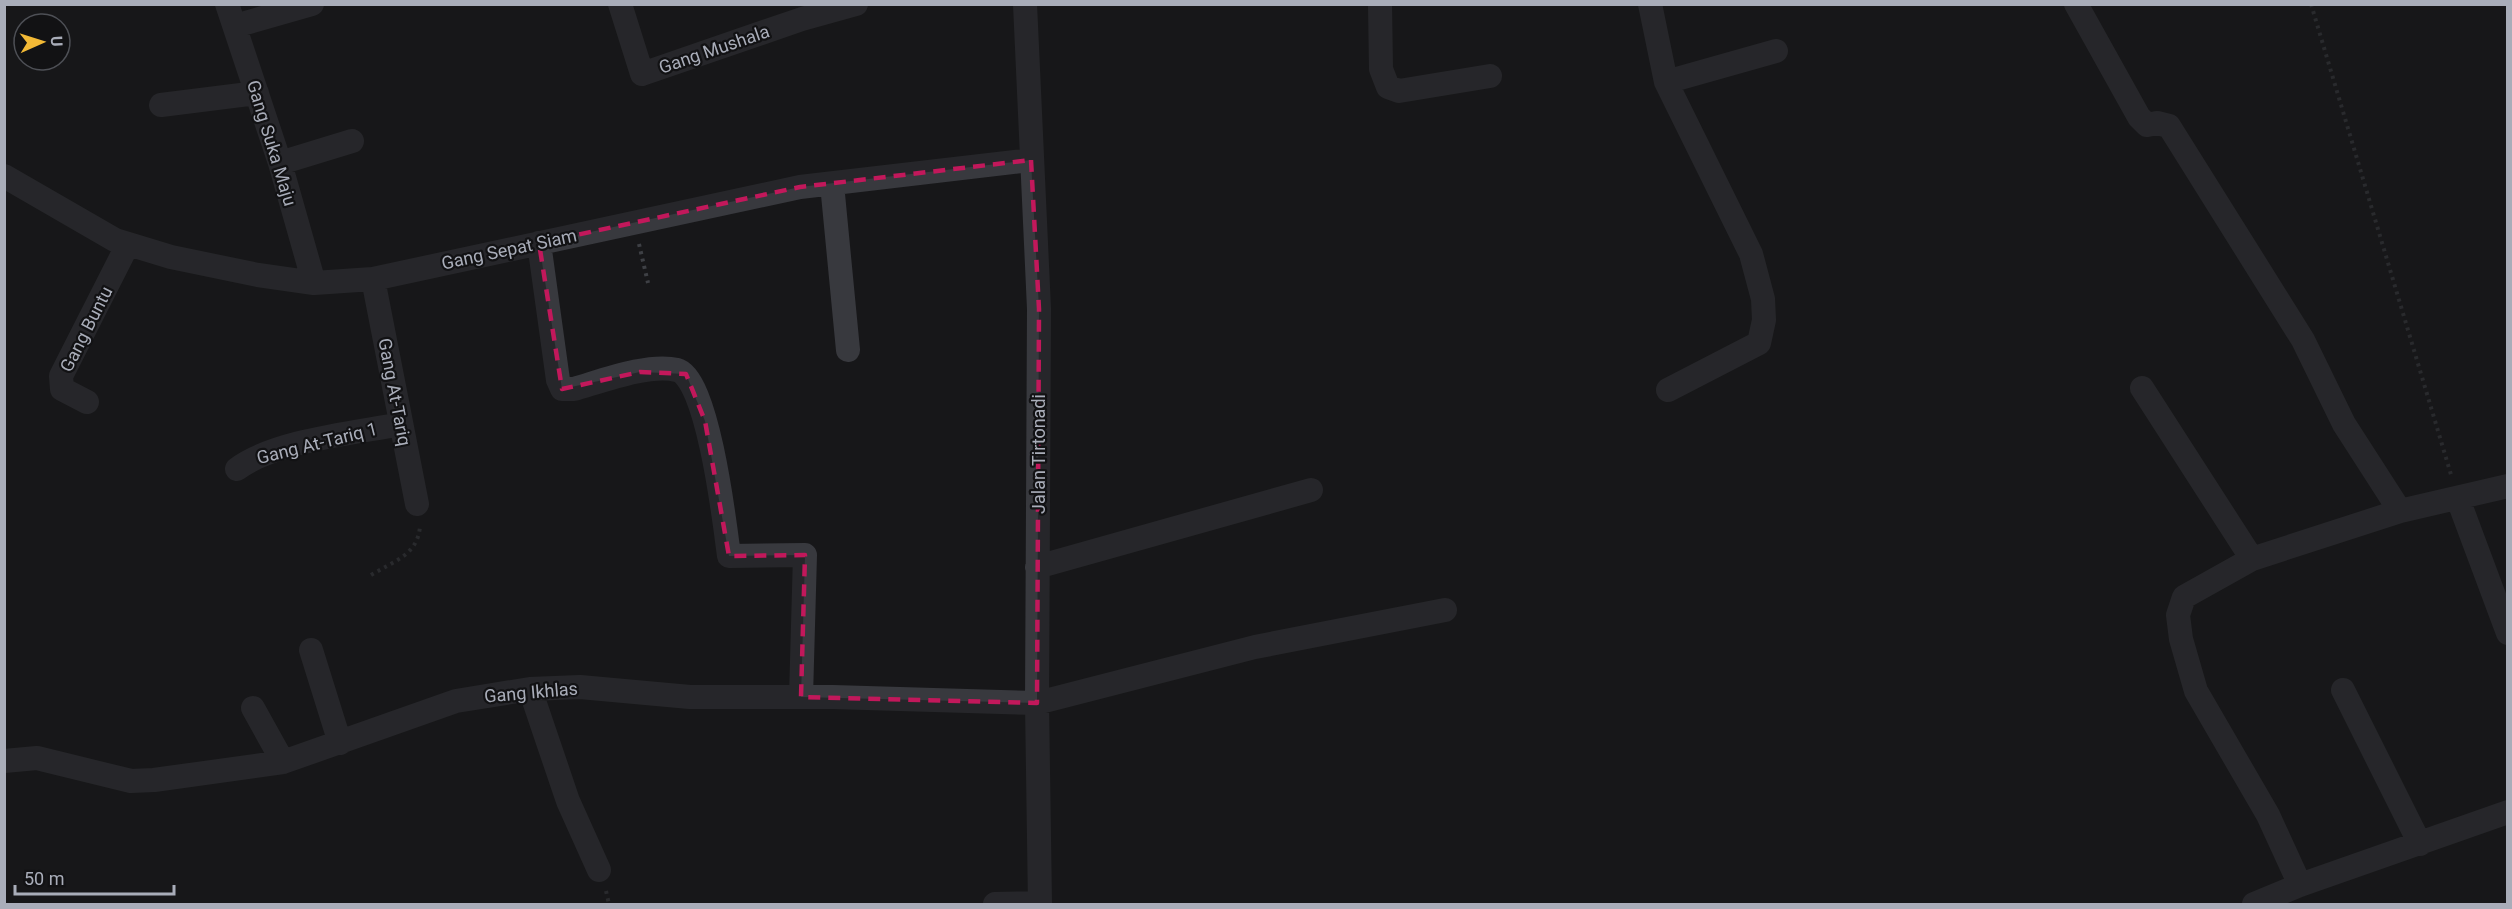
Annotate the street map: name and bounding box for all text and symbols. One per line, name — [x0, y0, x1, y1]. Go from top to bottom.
north arrow — [12, 12, 72, 72]
street label: Gang Mushala — [656, 20, 772, 78]
text: U — [47, 35, 66, 47]
street label: Gang Suka Maju — [243, 78, 301, 208]
street label: Gang Sepat Siam — [439, 224, 579, 274]
street label: Gang Buntu — [55, 283, 117, 375]
street label: Gang At-Tariq — [374, 336, 416, 448]
street label: Jalan Tirtonadi — [1028, 394, 1049, 514]
street label: Gang At-Tariq 1 — [254, 418, 380, 468]
street label: Gang Ikhlas — [483, 677, 579, 707]
scale bar — [15, 858, 174, 896]
text: 50 m — [24, 868, 64, 889]

